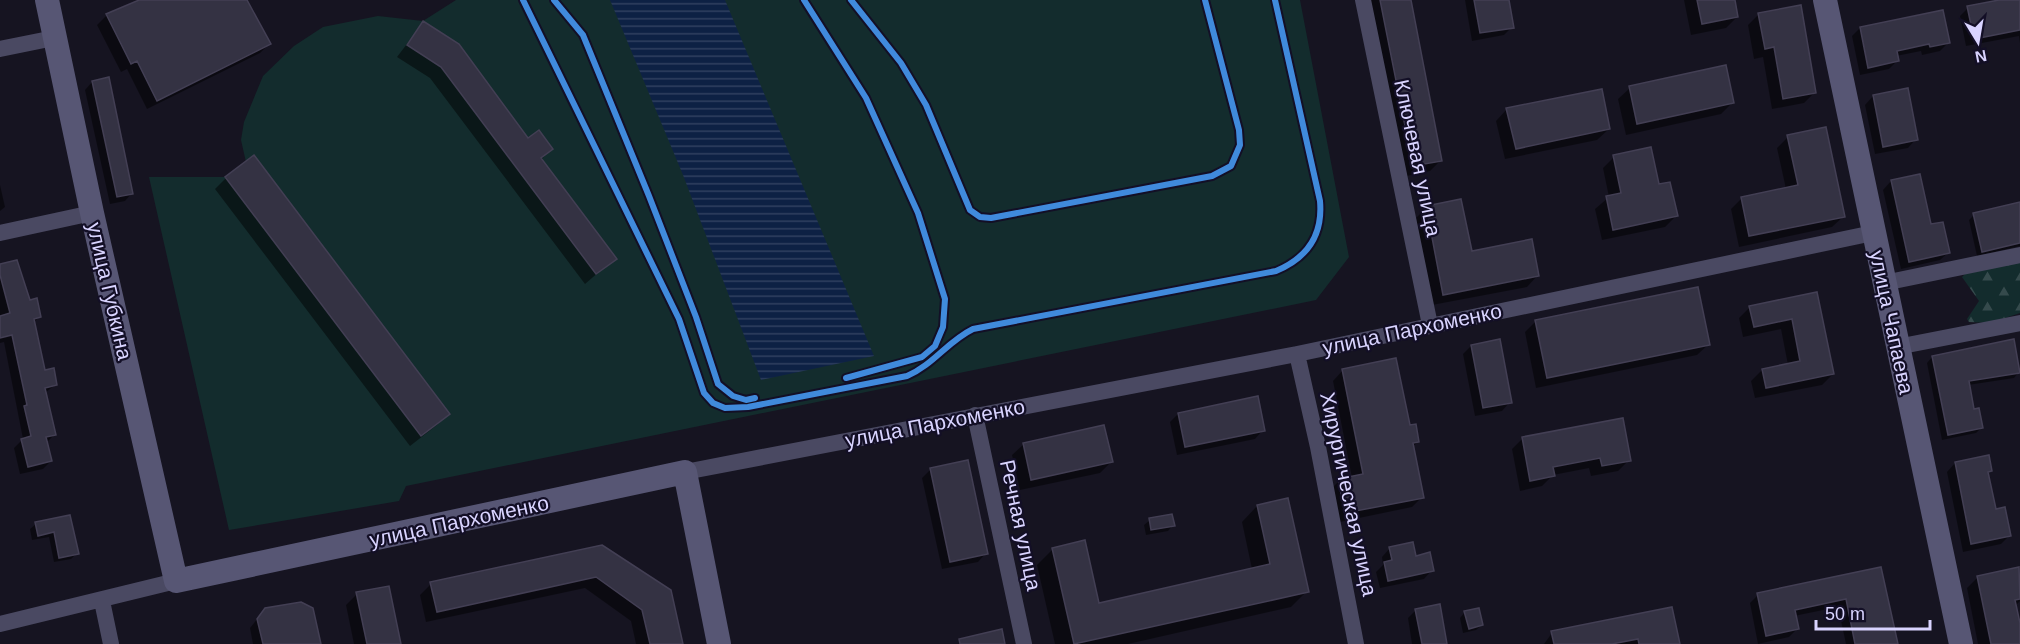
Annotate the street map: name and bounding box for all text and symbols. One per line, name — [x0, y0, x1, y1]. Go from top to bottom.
north arrow — [1948, 12, 2008, 72]
text: N — [1973, 47, 1988, 66]
street label: Ключевая улица — [1390, 77, 1446, 239]
street label: улица Губкина — [83, 220, 137, 362]
street label: улица Чапаева — [1866, 248, 1919, 396]
street label: улица Пархоменко — [1320, 299, 1504, 359]
street label: Хирургическая улица — [1316, 390, 1382, 598]
street label: улица Пархоменко — [843, 394, 1027, 452]
street label: Речная улица — [996, 457, 1046, 593]
street label: улица Пархоменко — [367, 491, 551, 551]
scale bar — [1816, 593, 1930, 631]
text: 50 m — [1825, 604, 1865, 624]

